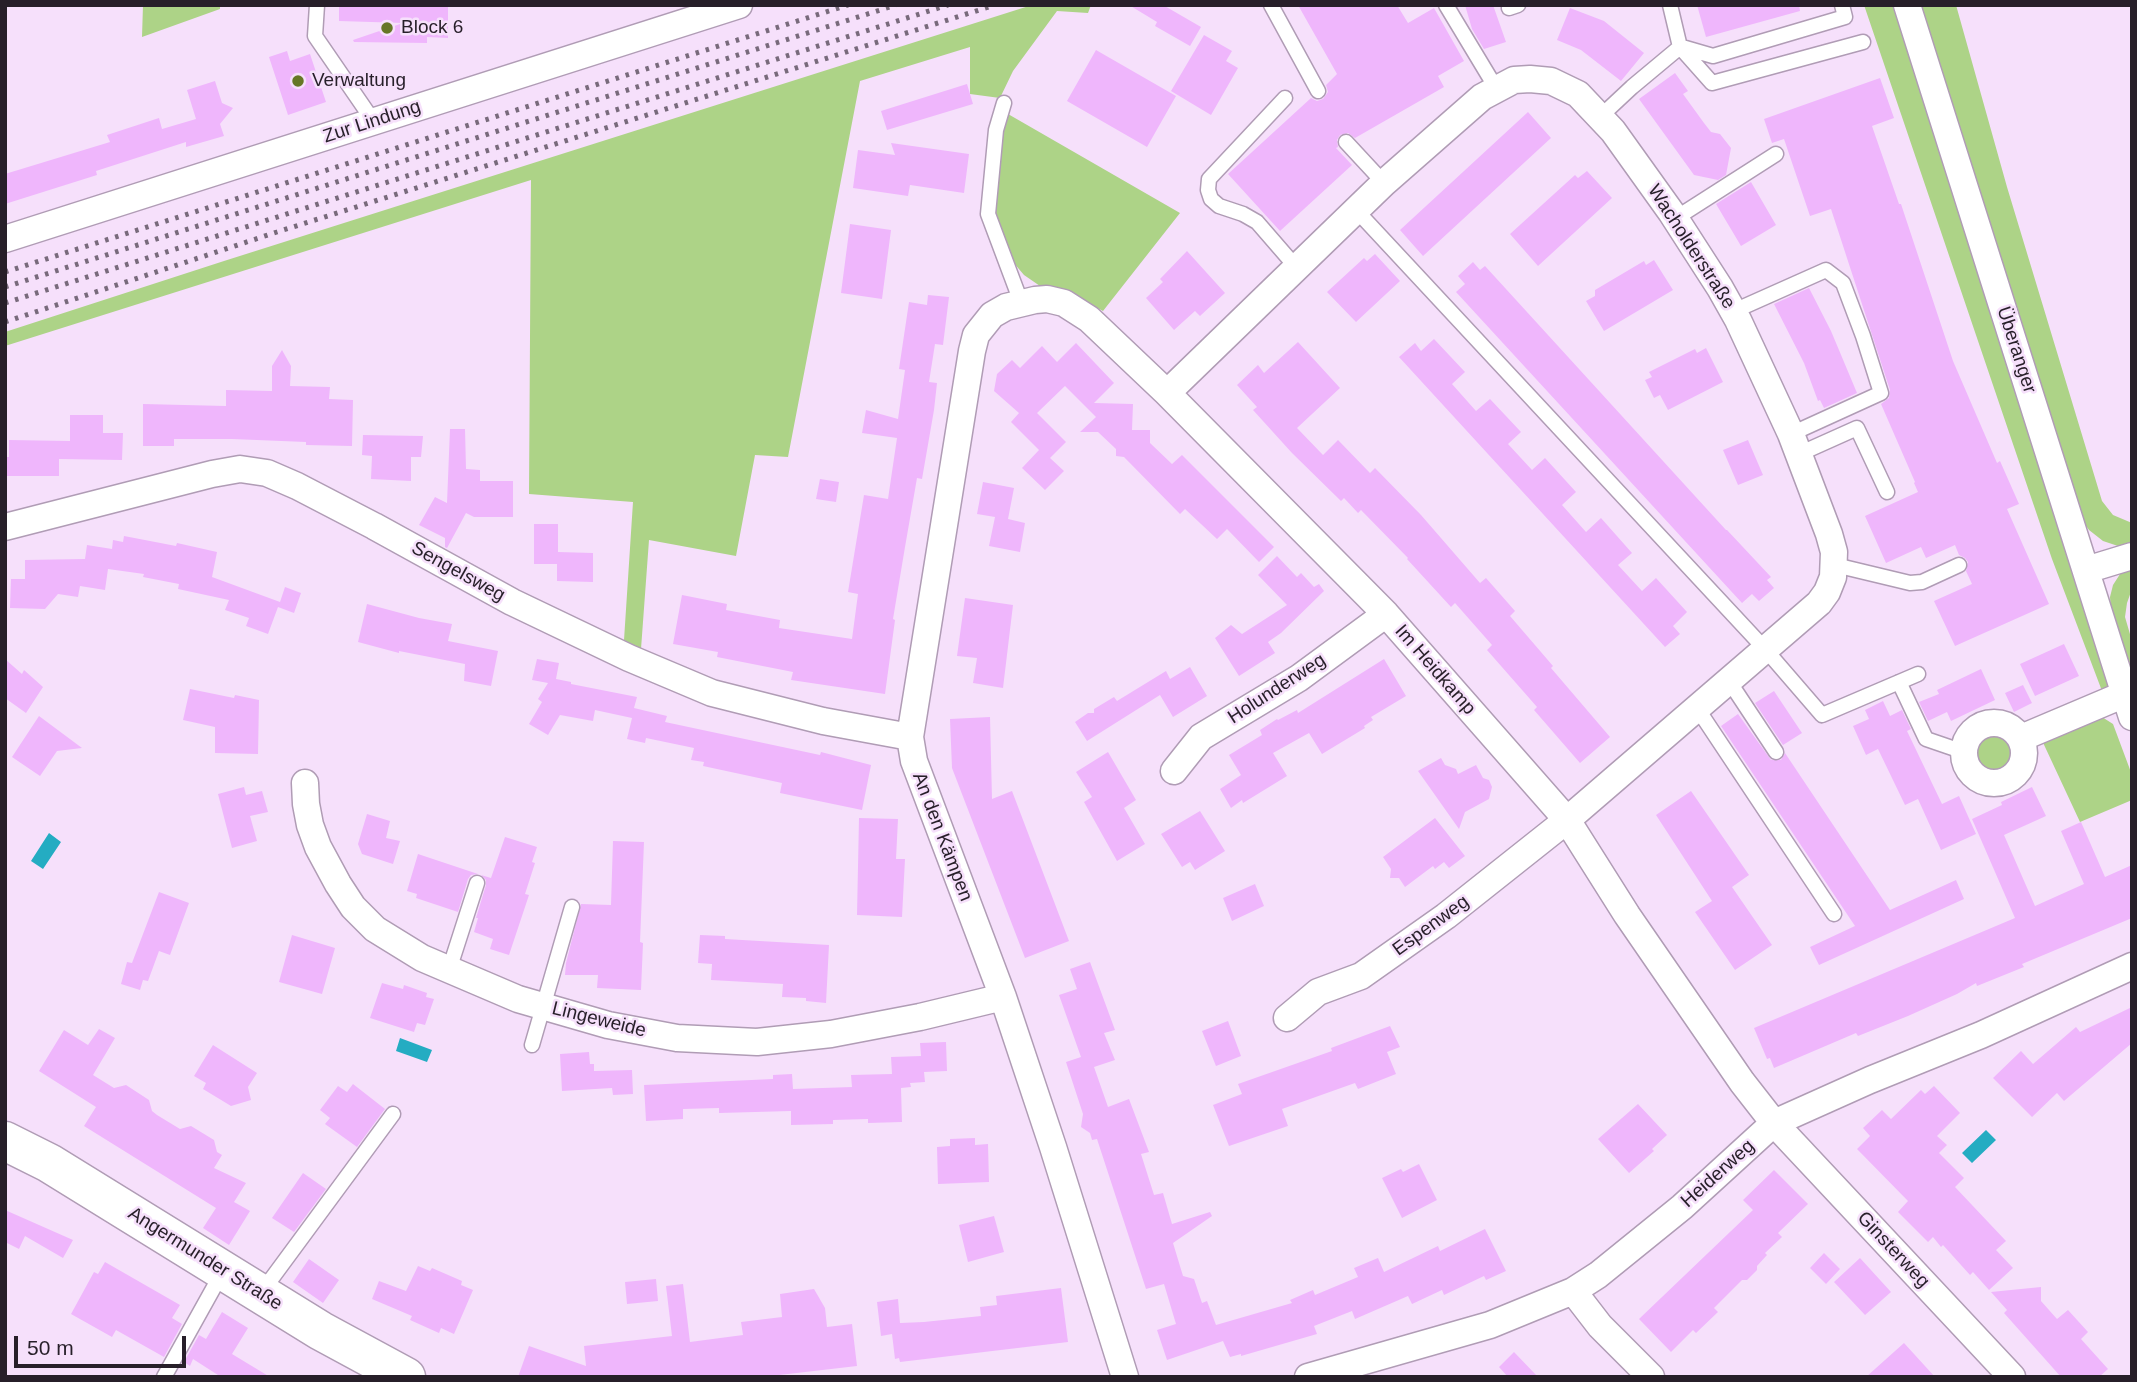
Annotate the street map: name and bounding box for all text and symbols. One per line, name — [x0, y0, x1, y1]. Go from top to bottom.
place label: Block 6 — [401, 17, 463, 39]
marker: Block 6 — [379, 20, 395, 36]
place label: Verwaltung — [312, 70, 406, 92]
marker: Verwaltung — [290, 73, 306, 89]
street label: Zur Lindung — [320, 95, 424, 149]
street label: Wacholderstraße — [1642, 180, 1740, 314]
street label: Überanger — [1991, 304, 2041, 396]
street label: Sengelsweg — [407, 537, 509, 607]
street label: Im Heidkamp — [1390, 620, 1480, 720]
street label: Holunderweg — [1224, 649, 1330, 729]
street label: An den Kämpen — [907, 769, 977, 905]
street label: Espenweg — [1388, 891, 1474, 961]
street label: Lingeweide — [550, 997, 648, 1043]
street label: Heiderweg — [1677, 1135, 1759, 1213]
street label: Angermunder Straße — [124, 1202, 286, 1316]
street label: Ginsterweg — [1852, 1207, 1934, 1293]
scale bar — [18, 1322, 189, 1366]
text: 50 m — [27, 1336, 74, 1359]

